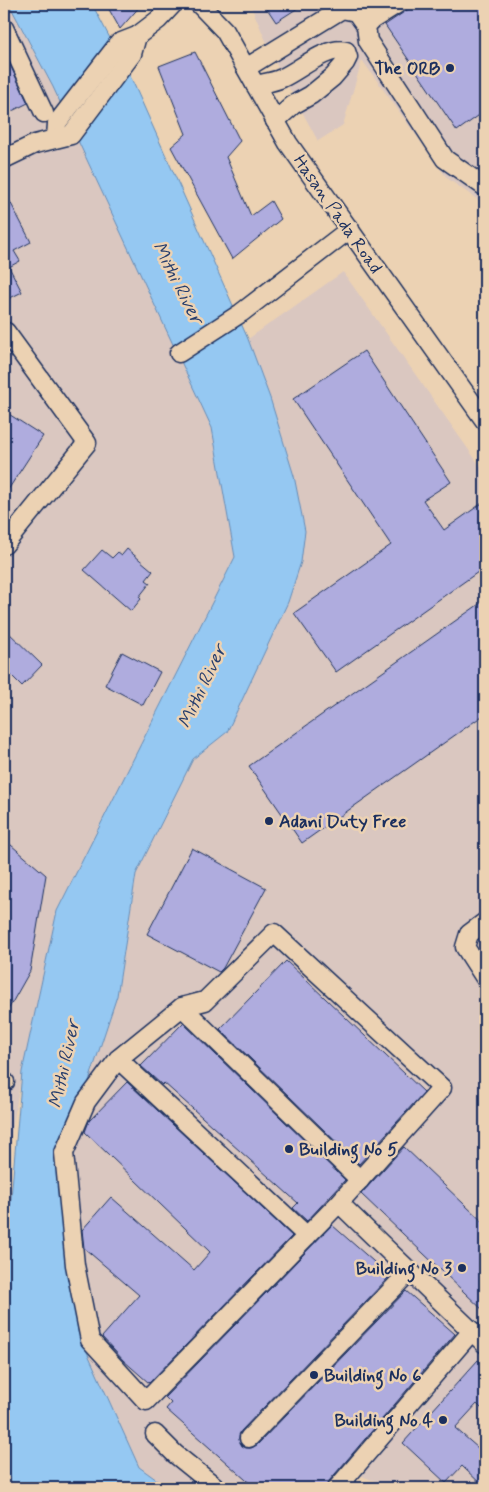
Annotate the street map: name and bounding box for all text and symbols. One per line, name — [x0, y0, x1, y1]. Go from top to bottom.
place label: The ORB — [375, 57, 441, 81]
marker: The ORB — [444, 62, 456, 74]
street label: Hasan Pada Road — [287, 150, 387, 279]
water label: Mithi River — [146, 237, 210, 331]
water label: Mithi River — [172, 638, 234, 732]
place label: Adani Duty Free — [279, 810, 406, 834]
marker: Adani Duty Free — [263, 815, 275, 827]
water label: Mithi River — [43, 1015, 87, 1110]
place label: Building No 5 — [299, 1138, 398, 1164]
marker: Building No 5 — [283, 1143, 295, 1155]
place label: Building No 3 — [356, 1257, 453, 1283]
marker: Building No 3 — [456, 1262, 468, 1274]
place label: Building No 6 — [324, 1364, 421, 1390]
marker: Building No 6 — [308, 1369, 320, 1381]
place label: Building No 4 — [334, 1409, 434, 1435]
marker: Building No 4 — [437, 1414, 449, 1426]

